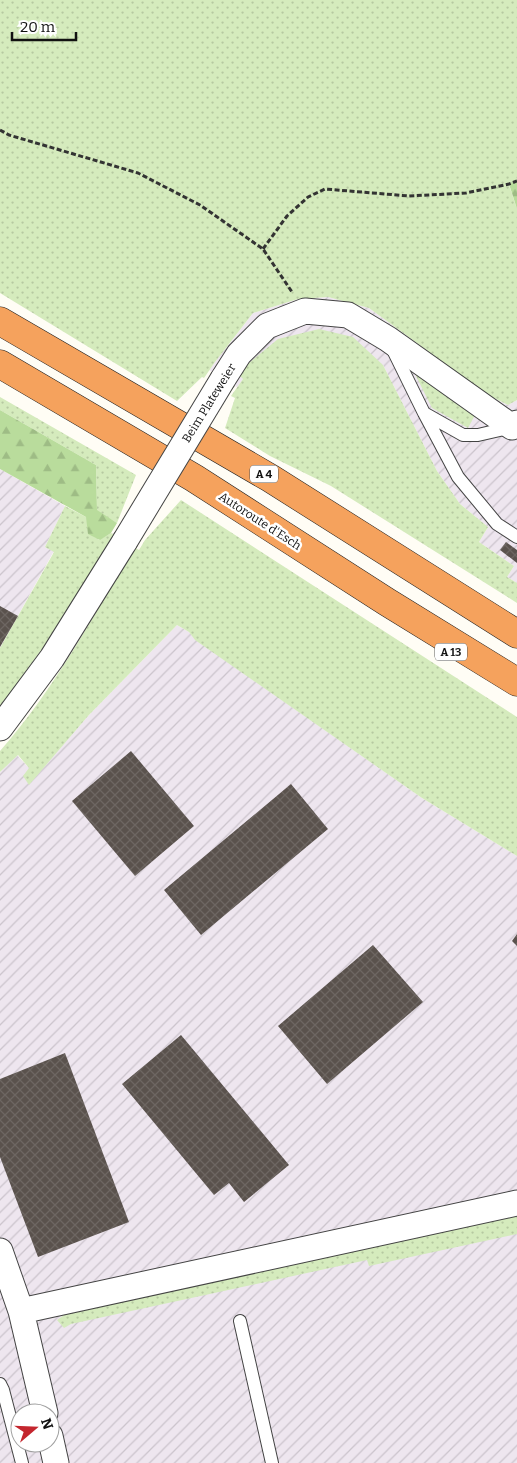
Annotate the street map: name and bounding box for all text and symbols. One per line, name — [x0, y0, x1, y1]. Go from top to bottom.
scale bar — [12, 10, 76, 42]
text: 20 m — [20, 18, 56, 36]
street label: Beim Plateweier — [179, 360, 239, 445]
road number: A 4 — [250, 466, 278, 482]
street label: Autoroute d'Esch — [216, 489, 304, 553]
road number: A 13 — [435, 644, 467, 660]
north arrow — [10, 1403, 60, 1453]
text: N — [37, 1416, 57, 1432]

